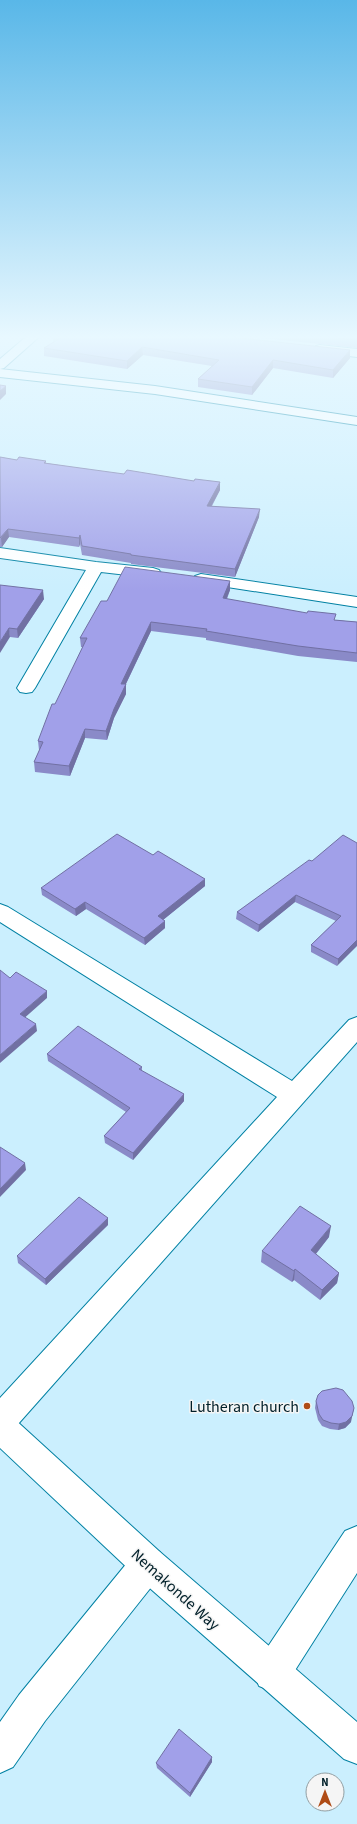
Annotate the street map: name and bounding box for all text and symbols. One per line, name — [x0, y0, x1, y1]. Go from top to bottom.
place label: Lutheran church — [189, 1396, 299, 1418]
marker: Lutheran church — [302, 1401, 312, 1411]
street label: Nemakonde Way — [126, 1544, 225, 1636]
north arrow — [305, 1772, 345, 1812]
text: N — [321, 1775, 329, 1790]

